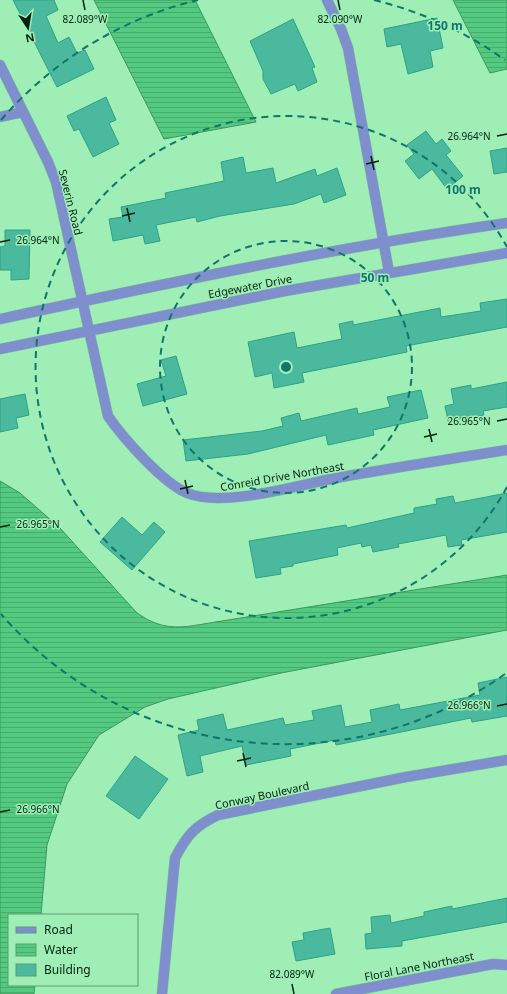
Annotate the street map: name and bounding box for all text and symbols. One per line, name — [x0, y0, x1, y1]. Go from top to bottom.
north arrow — [8, 8, 48, 48]
text: 82.089°W — [63, 12, 108, 26]
text: 82.090°W — [318, 12, 363, 26]
text: 150 m — [427, 17, 463, 34]
text: N — [24, 30, 36, 47]
text: 26.964°N — [447, 129, 491, 143]
street label: Severin Road — [56, 168, 86, 236]
text: 100 m — [445, 181, 481, 198]
text: 26.964°N — [16, 233, 60, 247]
text: 50 m — [361, 269, 389, 286]
street label: Edgewater Drive — [207, 271, 293, 301]
centre of rings — [279, 360, 293, 374]
text: 26.965°N — [447, 414, 491, 428]
street label: Conreid Drive Northeast — [219, 458, 345, 494]
text: 26.965°N — [16, 517, 60, 531]
text: 26.966°N — [447, 698, 491, 712]
street label: Conway Boulevard — [214, 778, 310, 812]
text: 26.966°N — [16, 802, 60, 816]
legend — [8, 914, 138, 986]
text: Road — [44, 921, 73, 938]
text: Water — [44, 941, 78, 958]
street label: Floral Lane Northeast — [363, 948, 475, 984]
text: Building — [44, 961, 91, 978]
text: 82.089°W — [270, 967, 315, 981]

